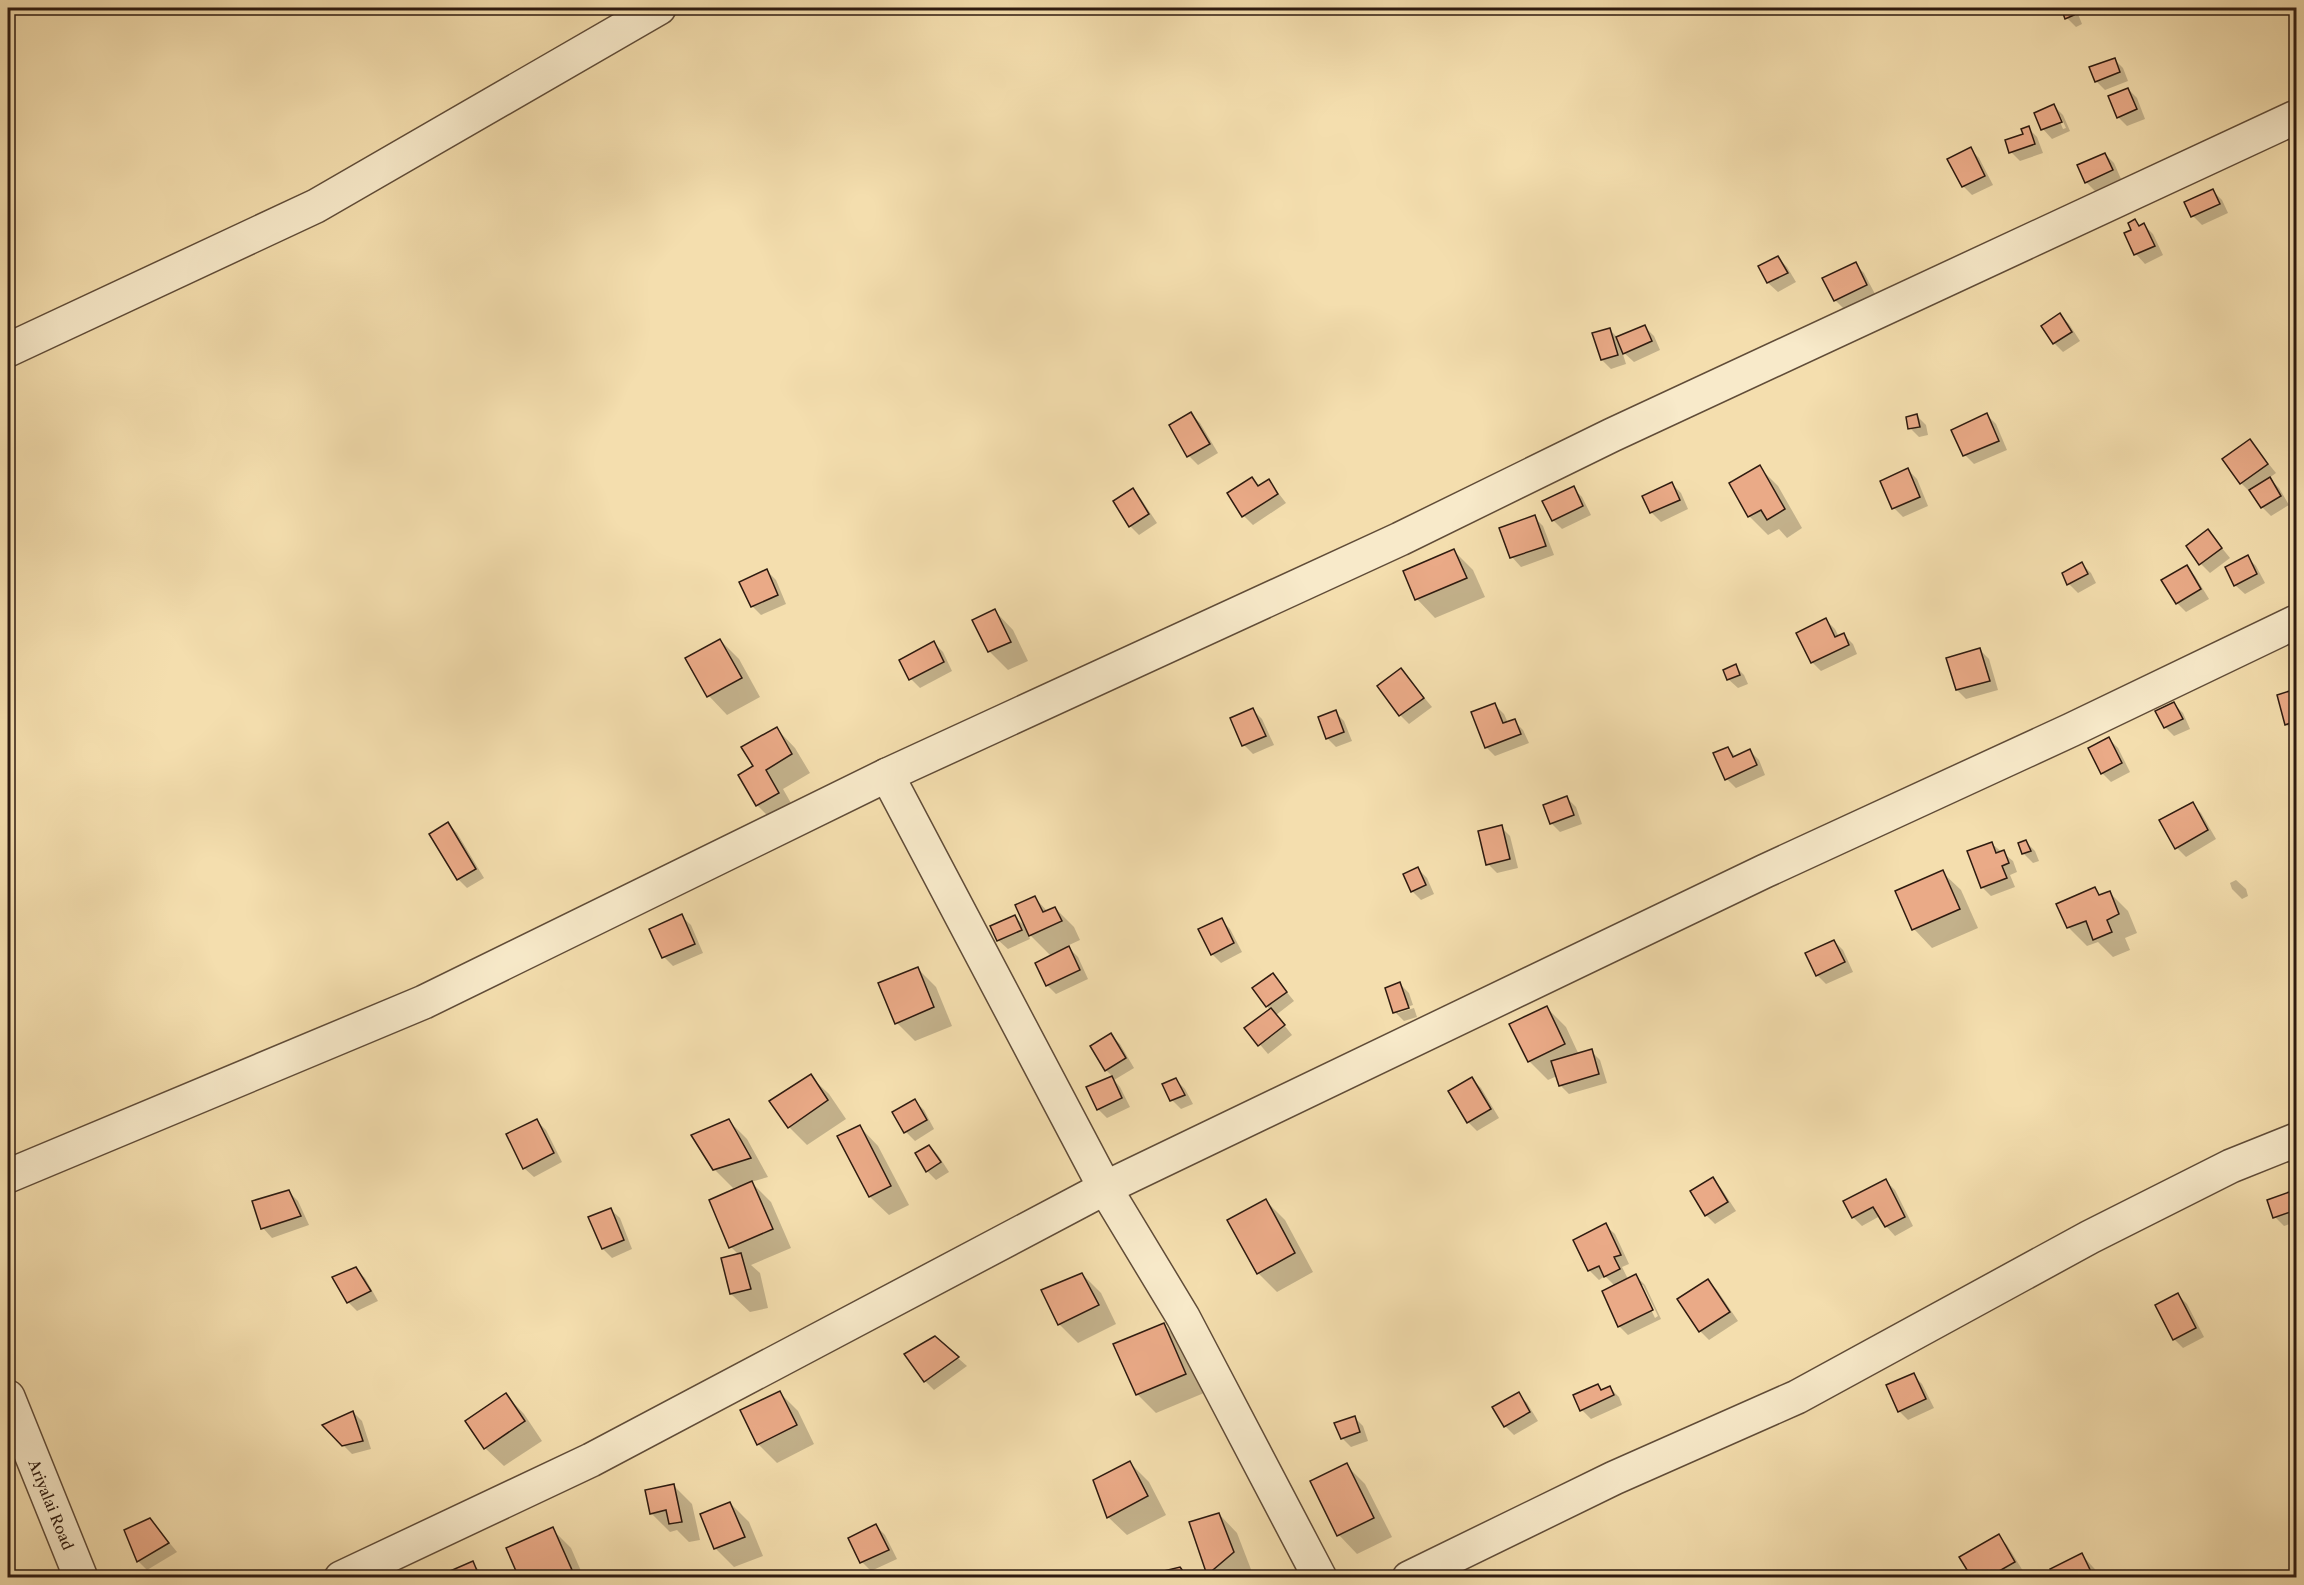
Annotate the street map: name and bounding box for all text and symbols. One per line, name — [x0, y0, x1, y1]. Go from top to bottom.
street label: Ariyalai Road — [24, 1456, 78, 1553]

